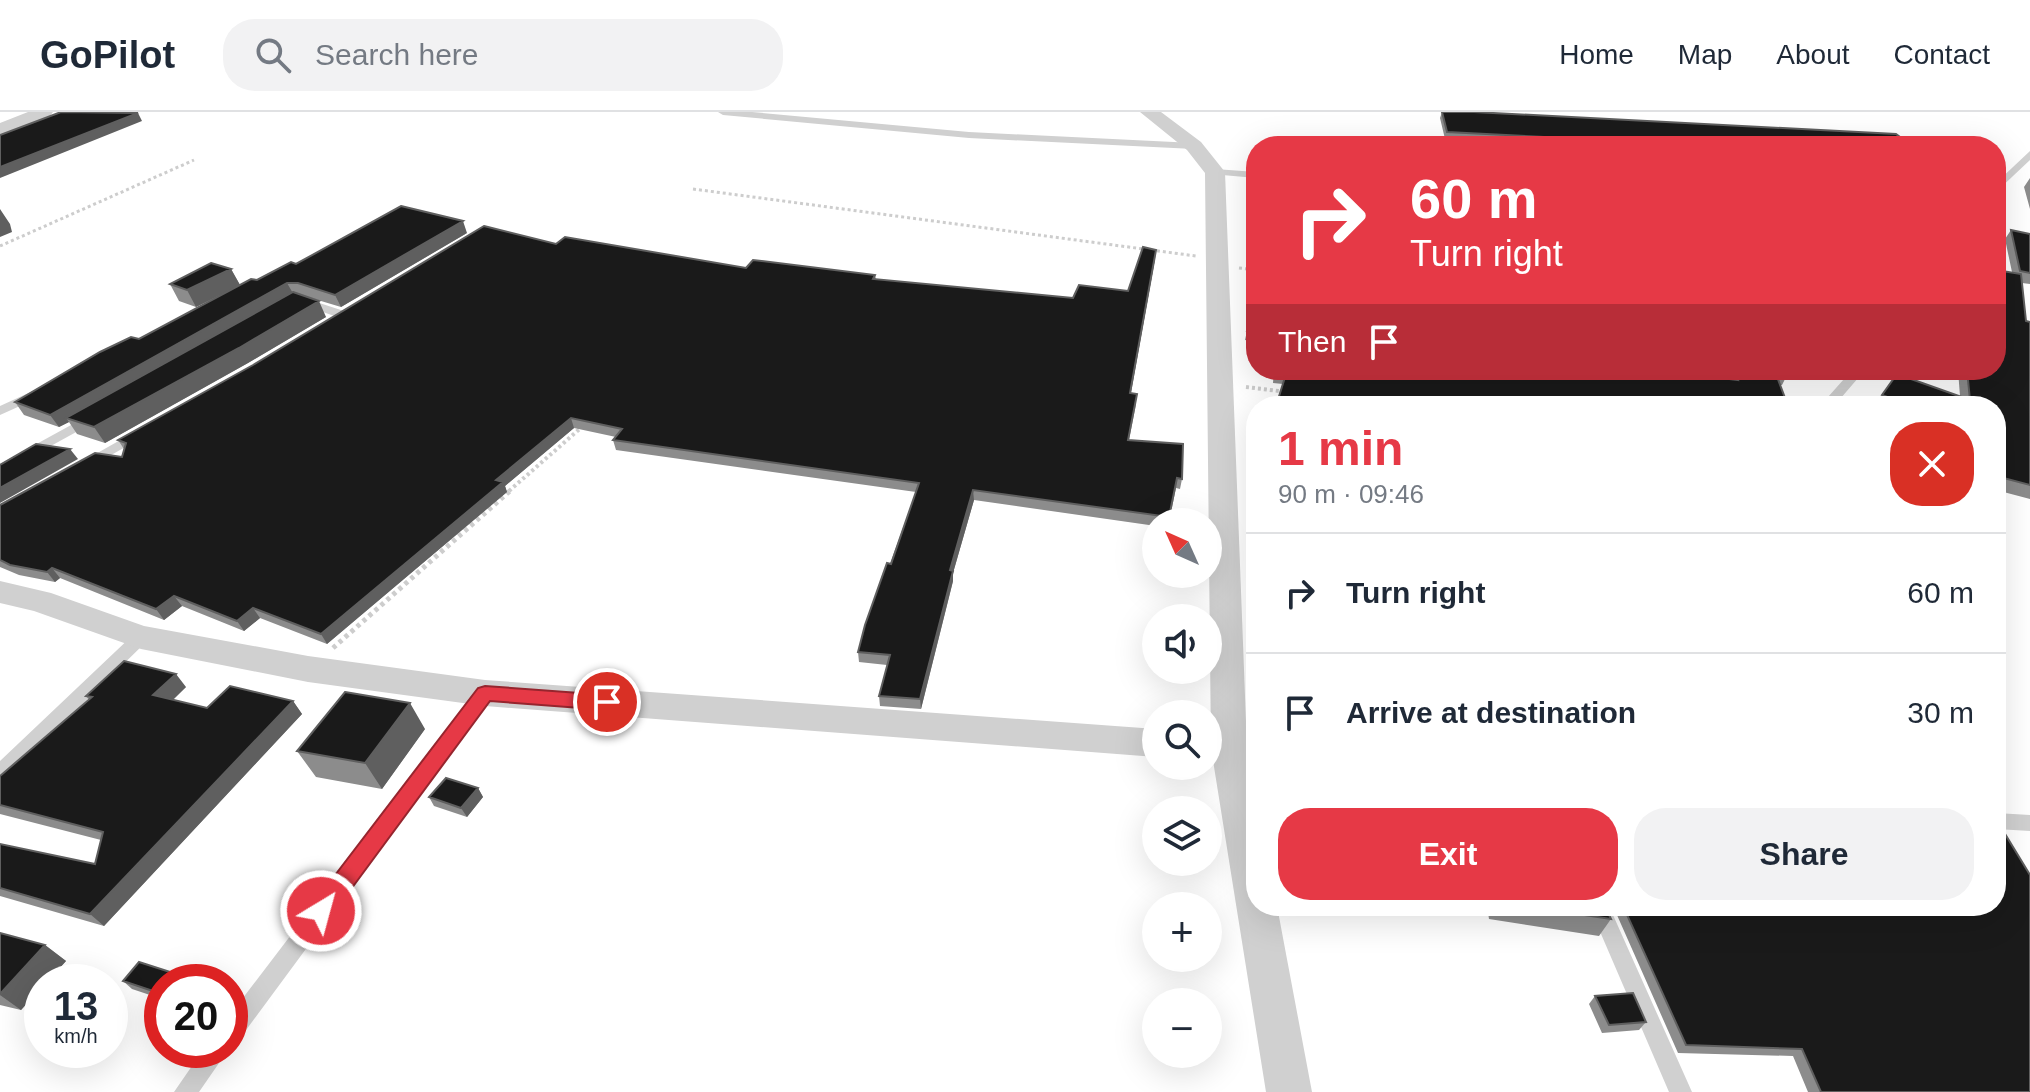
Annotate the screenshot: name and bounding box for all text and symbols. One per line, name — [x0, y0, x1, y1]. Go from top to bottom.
search box — [223, 19, 783, 91]
icon: search — [251, 33, 295, 77]
text: GoPilot — [40, 34, 175, 76]
text: Search here — [315, 38, 479, 71]
text: Home — [1559, 39, 1634, 70]
text: Map — [1678, 39, 1732, 70]
text: About — [1776, 39, 1850, 70]
text: Contact — [1894, 39, 1990, 70]
text: 60 m — [1410, 167, 1538, 230]
icon: right — [1278, 168, 1382, 272]
text: Turn right — [1410, 233, 1563, 274]
icon: arrive — [1362, 320, 1406, 364]
text: Then — [1278, 325, 1346, 358]
text: 1 min — [1278, 422, 1403, 475]
button: close — [1890, 422, 1974, 506]
text: 90 m · 09:46 — [1278, 479, 1424, 509]
north arrow — [1142, 508, 1222, 588]
map controls — [1142, 508, 1222, 1068]
icon: right — [1278, 571, 1322, 615]
text: Turn right — [1346, 576, 1485, 609]
text: 60 m — [1907, 576, 1974, 609]
button: sound — [1142, 604, 1222, 684]
pin — [573, 668, 641, 736]
icon: arrive — [585, 680, 629, 724]
icon: arrive — [1278, 691, 1322, 735]
text: Arrive at destination — [1346, 696, 1636, 729]
text: 30 m — [1907, 696, 1974, 729]
button: search — [1142, 700, 1222, 780]
button: layers — [1142, 796, 1222, 876]
button: Exit — [1278, 808, 1618, 900]
button: Share — [1634, 808, 1974, 900]
position arrow — [279, 869, 363, 953]
button: + — [1142, 892, 1222, 972]
speed limit sign: 20 — [144, 964, 248, 1068]
text: 13 — [54, 984, 98, 1028]
button: − — [1142, 988, 1222, 1068]
text: km/h — [54, 1025, 98, 1047]

